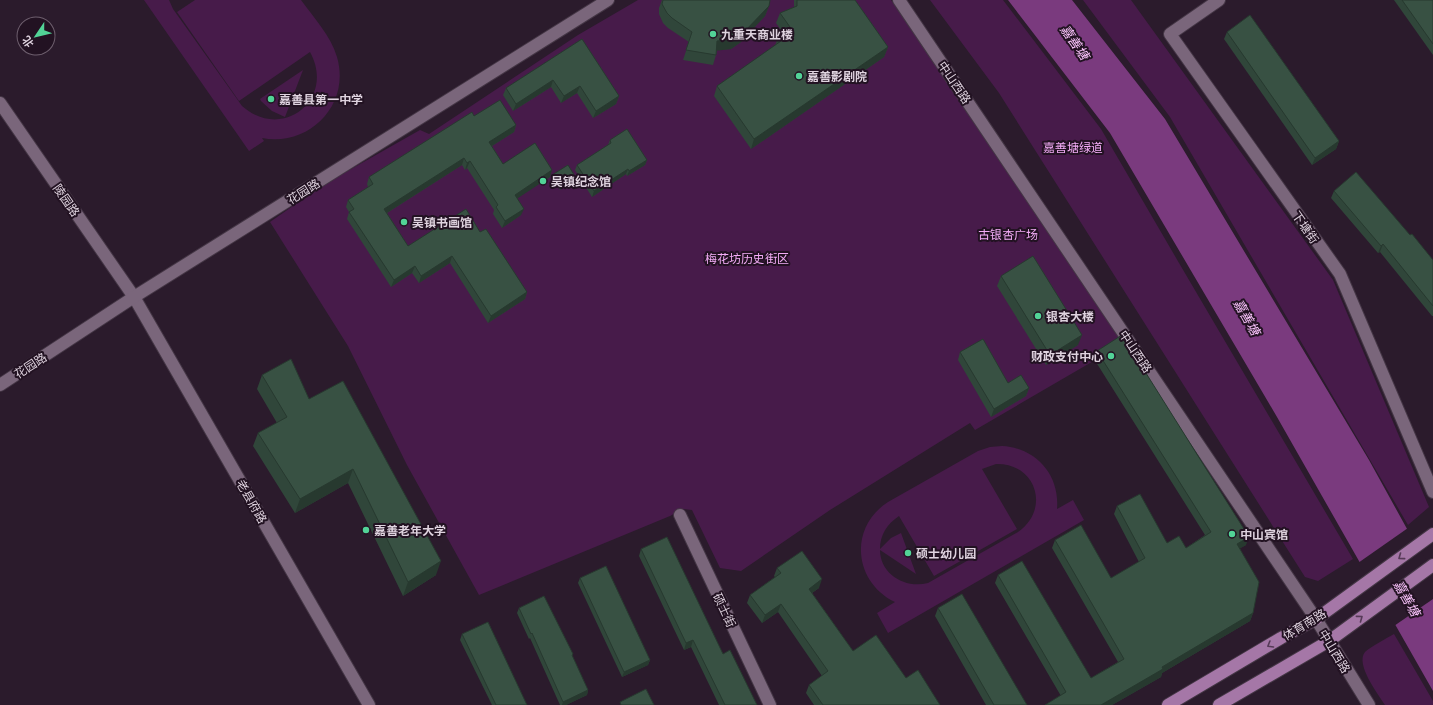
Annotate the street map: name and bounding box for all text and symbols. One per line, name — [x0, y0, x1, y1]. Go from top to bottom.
north arrow — [16, 16, 56, 56]
water label: 嘉善塘 — [1057, 21, 1094, 64]
place label: 九重天商业楼 — [721, 27, 793, 41]
marker: 九重天商业楼 — [708, 29, 718, 39]
text: 北 — [19, 34, 36, 50]
street label: 中山西路 — [936, 58, 974, 106]
place label: 嘉善影剧院 — [807, 69, 867, 83]
marker: 嘉善影剧院 — [794, 71, 804, 81]
place label: 嘉善县第一中学 — [279, 92, 363, 106]
marker: 嘉善县第一中学 — [266, 94, 276, 104]
park label: 嘉善塘绿道 — [1043, 140, 1103, 154]
place label: 吴镇纪念馆 — [551, 174, 611, 188]
street label: 花园路 — [284, 176, 322, 206]
marker: 吴镇纪念馆 — [538, 176, 548, 186]
street label: 陵园路 — [51, 181, 83, 219]
street label: 下塘街 — [1290, 208, 1322, 246]
place label: 吴镇书画馆 — [412, 215, 472, 229]
marker: 吴镇书画馆 — [399, 217, 409, 227]
park label: 古银杏广场 — [978, 227, 1038, 241]
park label: 梅花坊历史街区 — [705, 251, 789, 265]
water label: 嘉善塘 — [1230, 296, 1265, 340]
place label: 银杏大楼 — [1046, 309, 1094, 323]
marker: 银杏大楼 — [1033, 311, 1043, 321]
street label: 中山西路 — [1117, 327, 1155, 375]
street label: 花园路 — [11, 349, 49, 381]
place label: 财政支付中心 — [1031, 349, 1103, 363]
marker: 财政支付中心 — [1106, 351, 1116, 361]
street label: 老县府路 — [234, 477, 270, 525]
place label: 嘉善老年大学 — [374, 523, 446, 537]
marker: 嘉善老年大学 — [361, 525, 371, 535]
place label: 中山宾馆 — [1240, 527, 1288, 541]
marker: 中山宾馆 — [1227, 529, 1237, 539]
place label: 硕士幼儿园 — [916, 546, 976, 560]
marker: 硕士幼儿园 — [903, 548, 913, 558]
one-way arrow — [1399, 552, 1406, 559]
water label: 嘉善塘 — [1390, 577, 1425, 621]
street label: 硕士街 — [711, 591, 739, 629]
street label: 体育南路 — [1280, 606, 1328, 642]
one-way arrow — [1356, 616, 1363, 623]
street label: 中山西路 — [1317, 627, 1353, 675]
one-way arrow — [1267, 640, 1274, 647]

